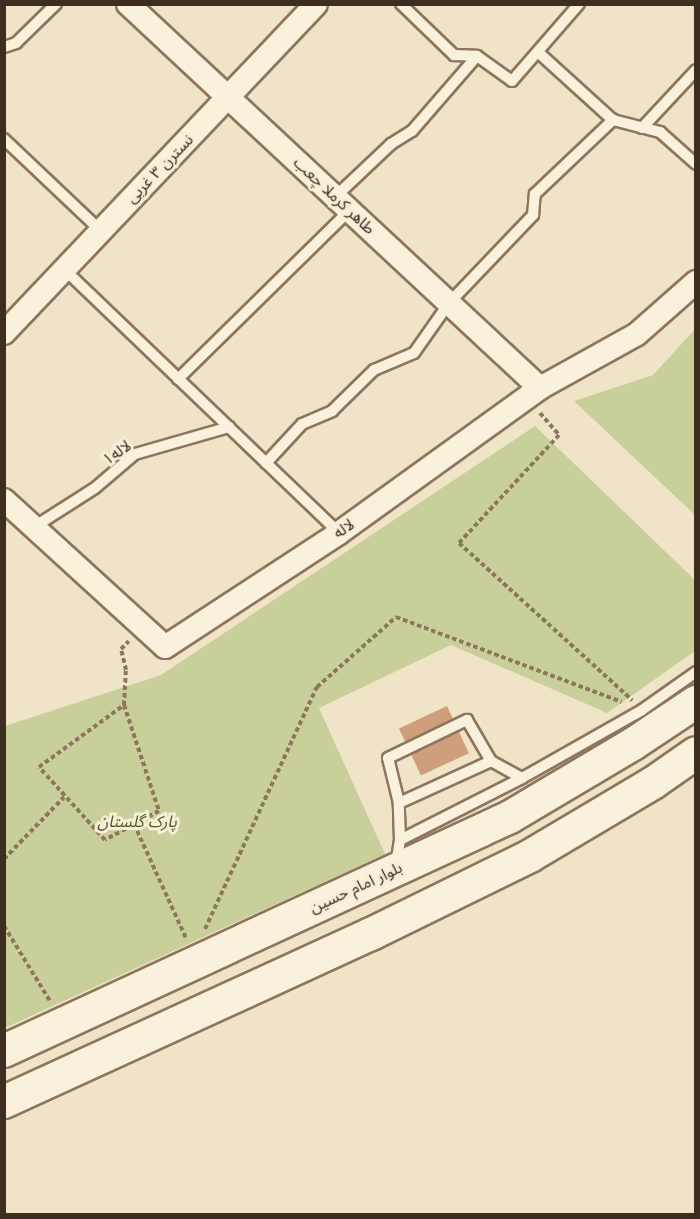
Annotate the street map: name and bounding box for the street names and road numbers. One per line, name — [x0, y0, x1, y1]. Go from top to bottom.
street label: نسترن ۳ غربی — [122, 130, 198, 208]
street label: طاهر کرملا چعب — [289, 153, 379, 239]
street label: لاله۱ — [99, 436, 135, 470]
street label: لاله — [330, 515, 358, 543]
street label: بلوار امام حسین — [307, 858, 405, 918]

